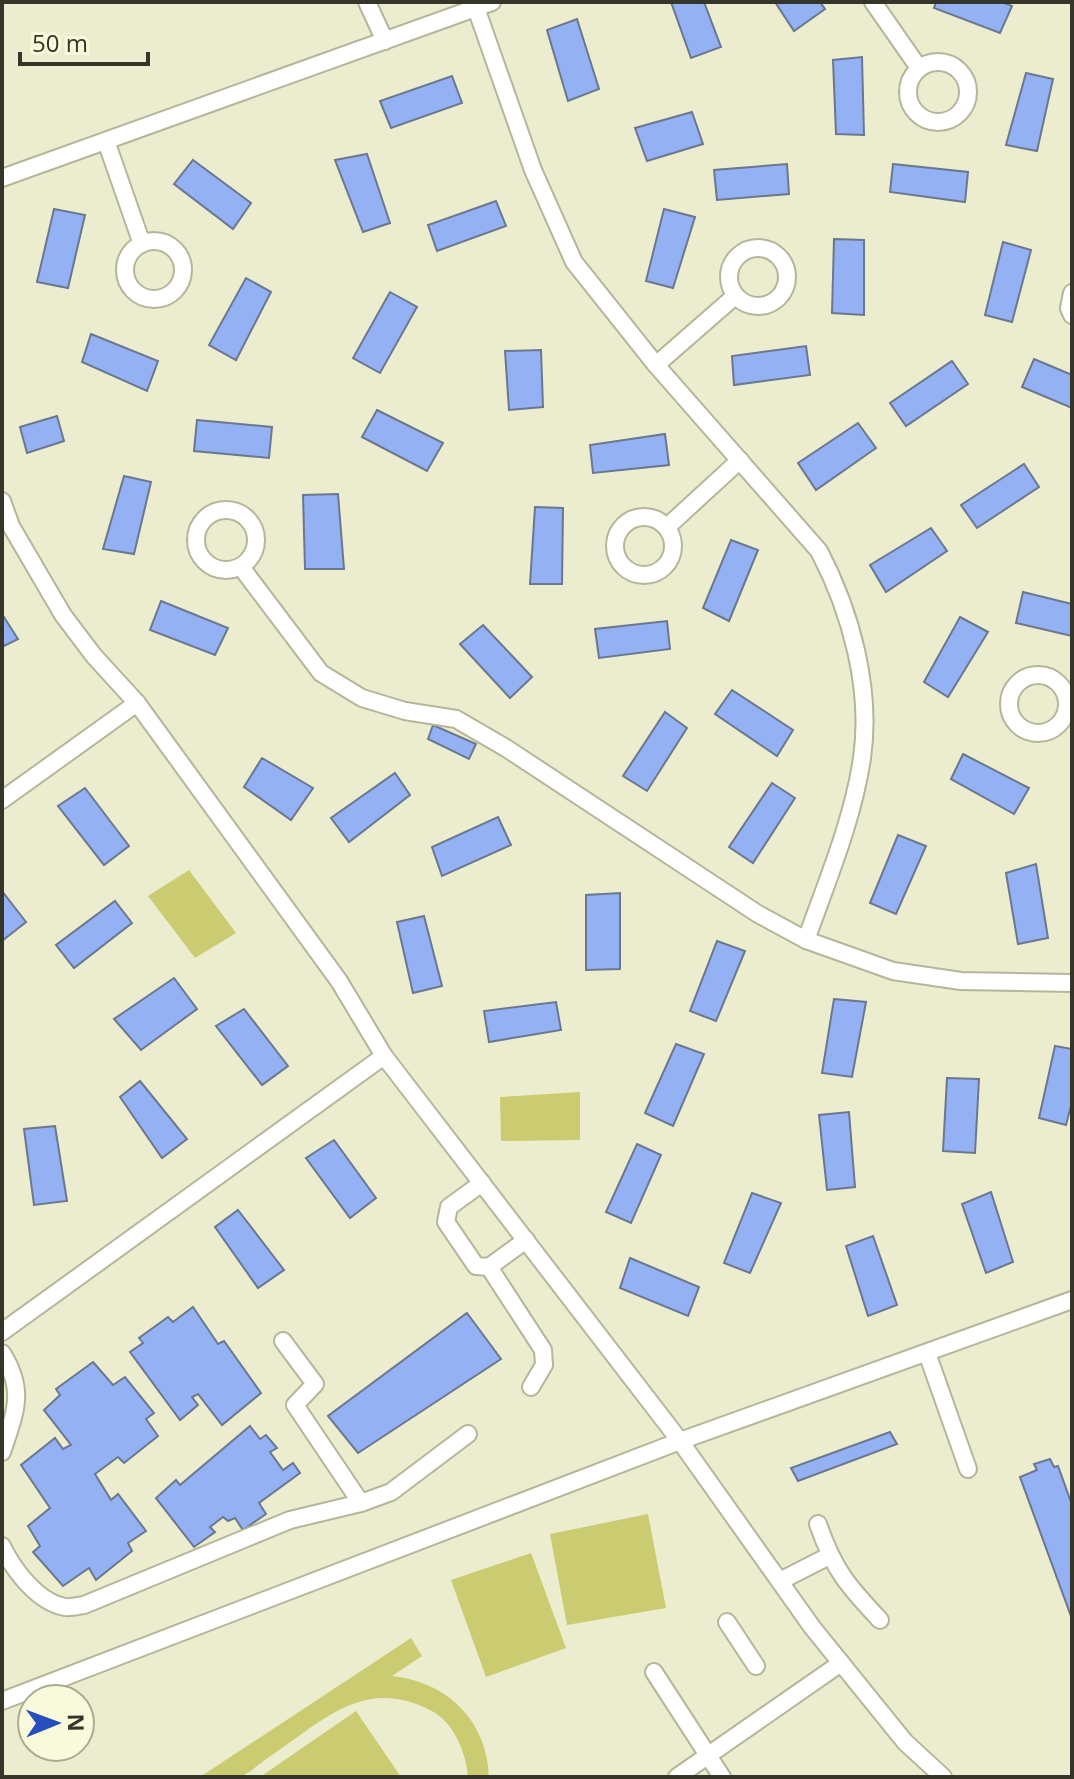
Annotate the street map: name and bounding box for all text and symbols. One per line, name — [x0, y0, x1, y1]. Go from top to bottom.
scale bar — [20, 16, 148, 66]
text: 50 m — [32, 26, 88, 59]
north arrow — [16, 1683, 96, 1763]
text: N — [62, 1713, 92, 1732]

